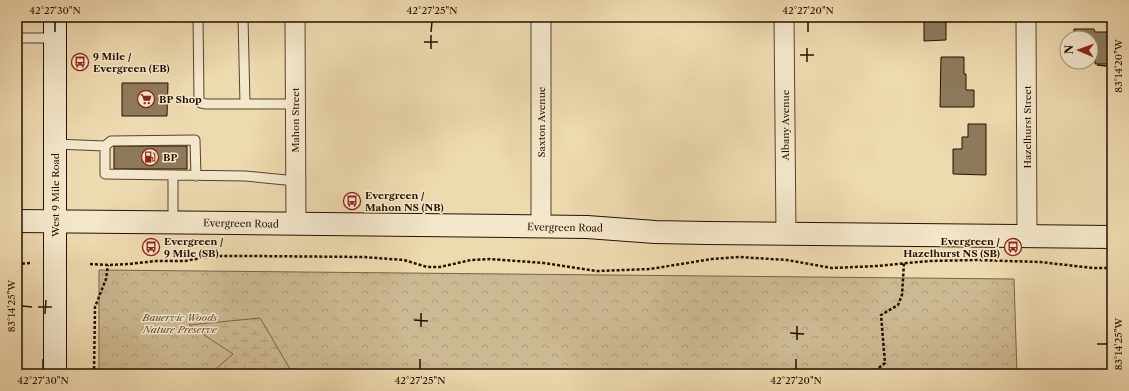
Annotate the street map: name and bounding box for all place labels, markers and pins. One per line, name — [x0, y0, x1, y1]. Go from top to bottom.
place label: 9 Mile / Evergreen (EB) — [93, 50, 170, 75]
bus stop icon: 9 Mile / Evergreen (EB) — [70, 52, 90, 72]
supermarket icon: BP Shop — [136, 89, 156, 109]
place label: BP Shop — [159, 93, 202, 106]
fuel station icon: BP — [140, 147, 160, 167]
place label: BP — [163, 151, 177, 164]
place label: Evergreen / Mahon NS (NB) — [365, 189, 444, 214]
bus stop icon: Evergreen / Mahon NS (NB) — [342, 191, 362, 211]
place label: Evergreen / 9 Mile (SB) — [164, 235, 224, 260]
place label: Evergreen / Hazelhurst NS (SB) — [903, 235, 1000, 260]
bus stop icon: Evergreen / 9 Mile (SB) — [141, 237, 161, 257]
bus stop icon: Evergreen / Hazelhurst NS (SB) — [1003, 237, 1023, 257]

